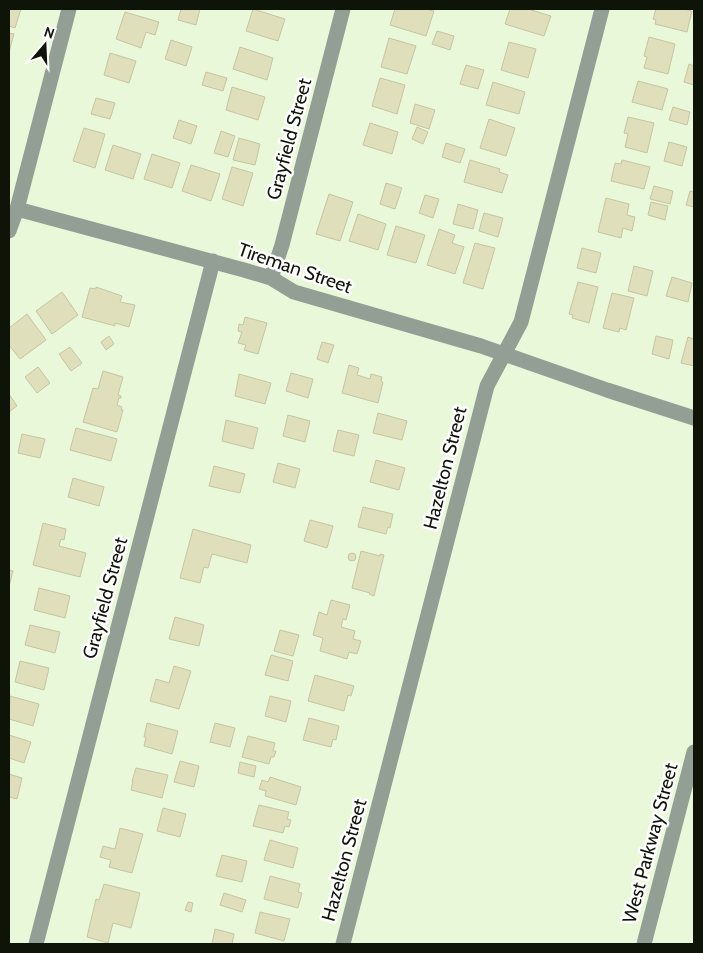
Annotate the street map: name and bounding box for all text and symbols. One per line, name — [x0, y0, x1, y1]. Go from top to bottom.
north arrow — [20, 20, 70, 70]
text: N — [42, 23, 57, 43]
street label: Grayfield Street — [262, 75, 316, 202]
street label: Tireman Street — [235, 238, 356, 298]
street label: Hazelton Street — [419, 404, 472, 532]
street label: Grayfield Street — [78, 534, 132, 661]
street label: West Parkway Street — [618, 760, 683, 926]
street label: Hazelton Street — [317, 796, 372, 924]

